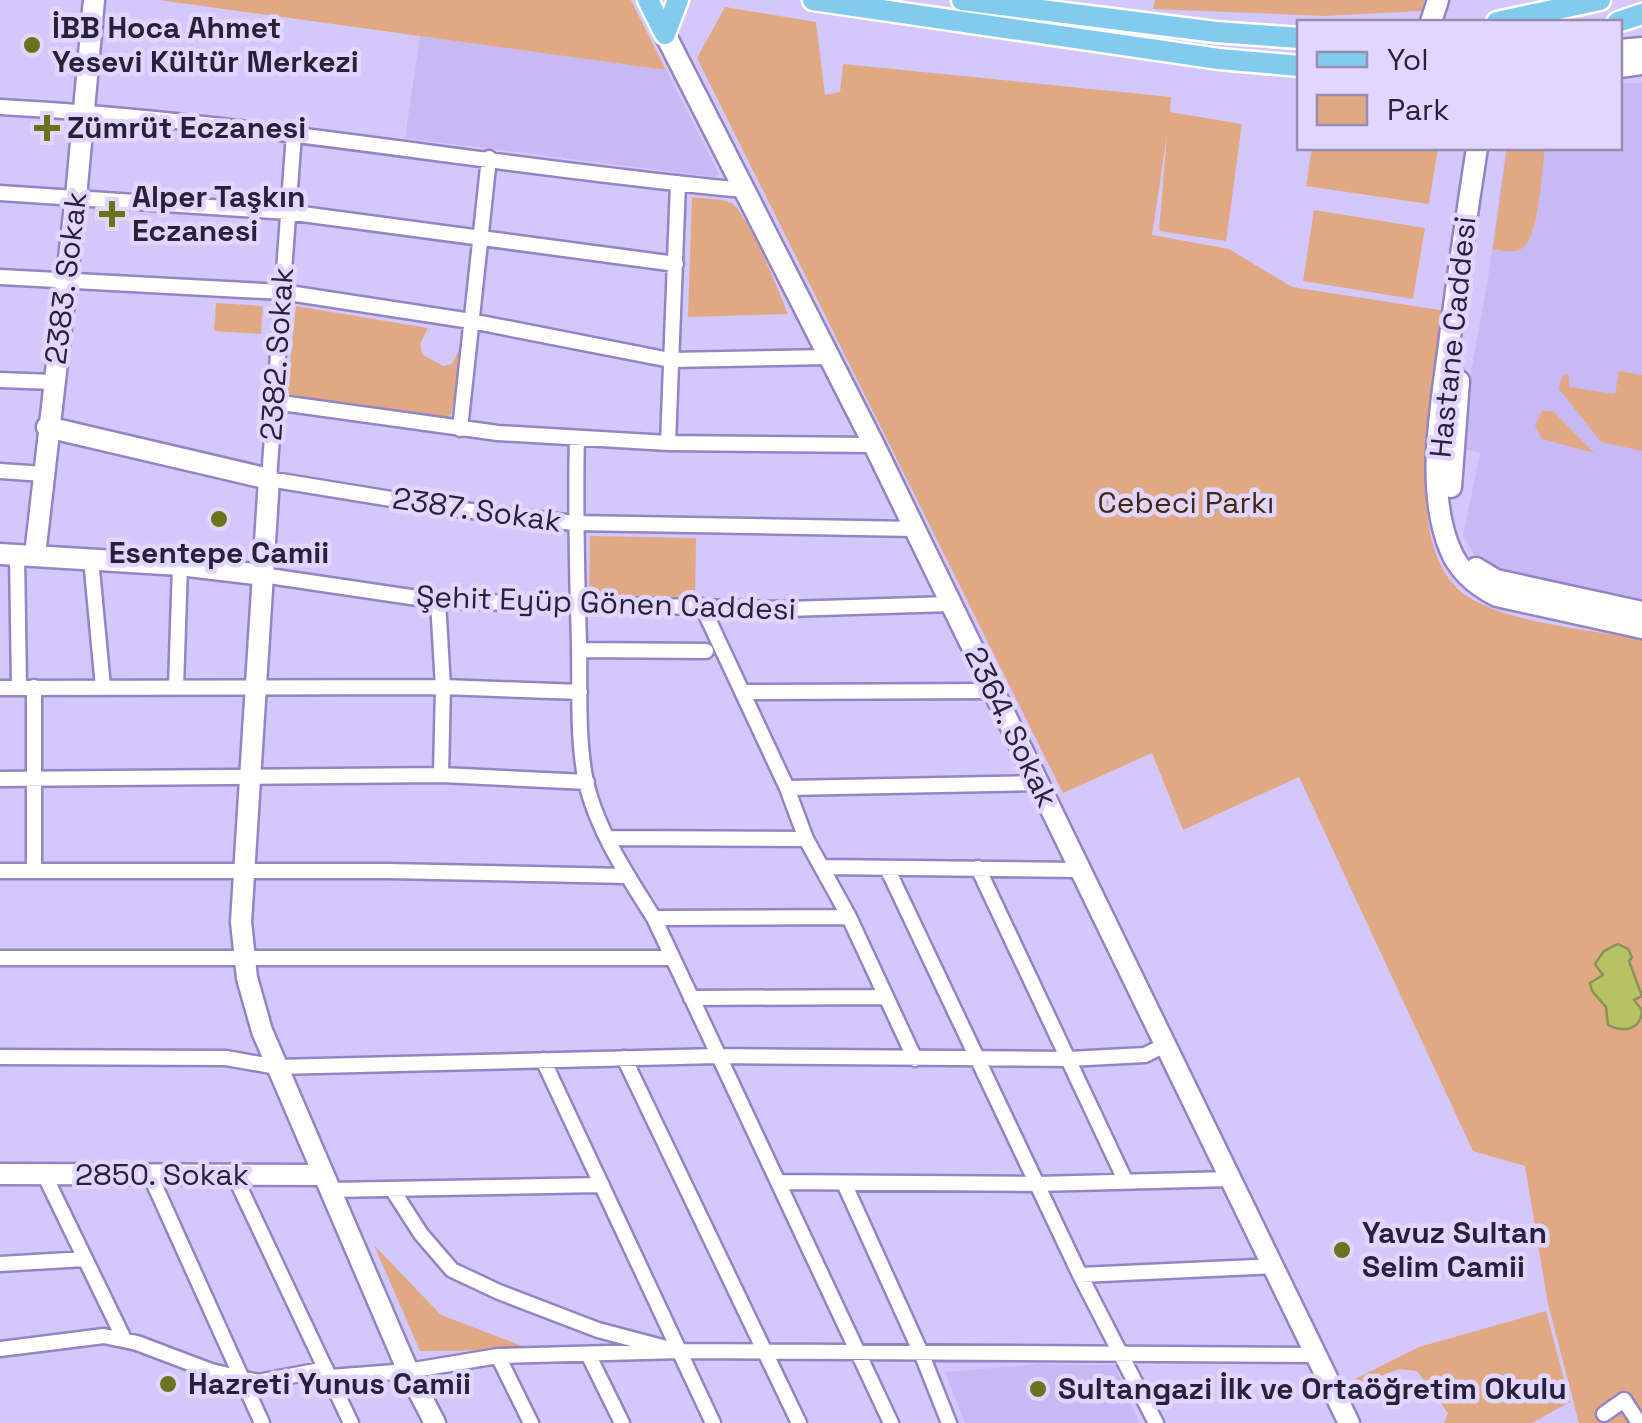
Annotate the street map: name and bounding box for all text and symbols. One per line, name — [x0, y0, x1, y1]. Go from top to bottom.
place label: İBB Hoca Ahmet Yesevi Kültür Merkezi — [52, 8, 359, 81]
legend — [1297, 20, 1622, 150]
marker: İBB Hoca Ahmet Yesevi Kültür Merkezi — [21, 34, 43, 56]
text: Yol — [1387, 40, 1429, 79]
text: Park — [1387, 90, 1449, 129]
place label: Zümrüt Eczanesi — [67, 108, 306, 147]
marker: Zümrüt Eczanesi — [36, 117, 58, 139]
place label: Alper Taşkın Eczanesi — [132, 177, 305, 250]
street label: 2383. Sokak — [36, 190, 95, 366]
marker: Alper Taşkın Eczanesi — [101, 203, 123, 225]
street label: Hastane Caddesi — [1420, 214, 1485, 460]
street label: 2382. Sokak — [251, 266, 302, 442]
street label: 2387. Sokak — [390, 478, 564, 541]
park label: Cebeci Parkı — [1098, 483, 1274, 522]
marker: Esentepe Camii — [208, 508, 230, 530]
place label: Esentepe Camii — [109, 533, 329, 572]
street label: Şehit Eyüp Gönen Caddesi — [415, 576, 797, 629]
street label: 2364. Sokak — [956, 640, 1067, 813]
street label: 2850. Sokak — [75, 1155, 249, 1194]
place label: Yavuz Sultan Selim Camii — [1362, 1213, 1547, 1286]
marker: Yavuz Sultan Selim Camii — [1331, 1239, 1353, 1261]
place label: Hazreti Yunus Camii — [188, 1364, 471, 1403]
place label: Sultangazi İlk ve Ortaöğretim Okulu — [1058, 1369, 1567, 1408]
marker: Hazreti Yunus Camii — [157, 1373, 179, 1395]
marker: Sultangazi İlk ve Ortaöğretim Okulu — [1027, 1378, 1049, 1400]

